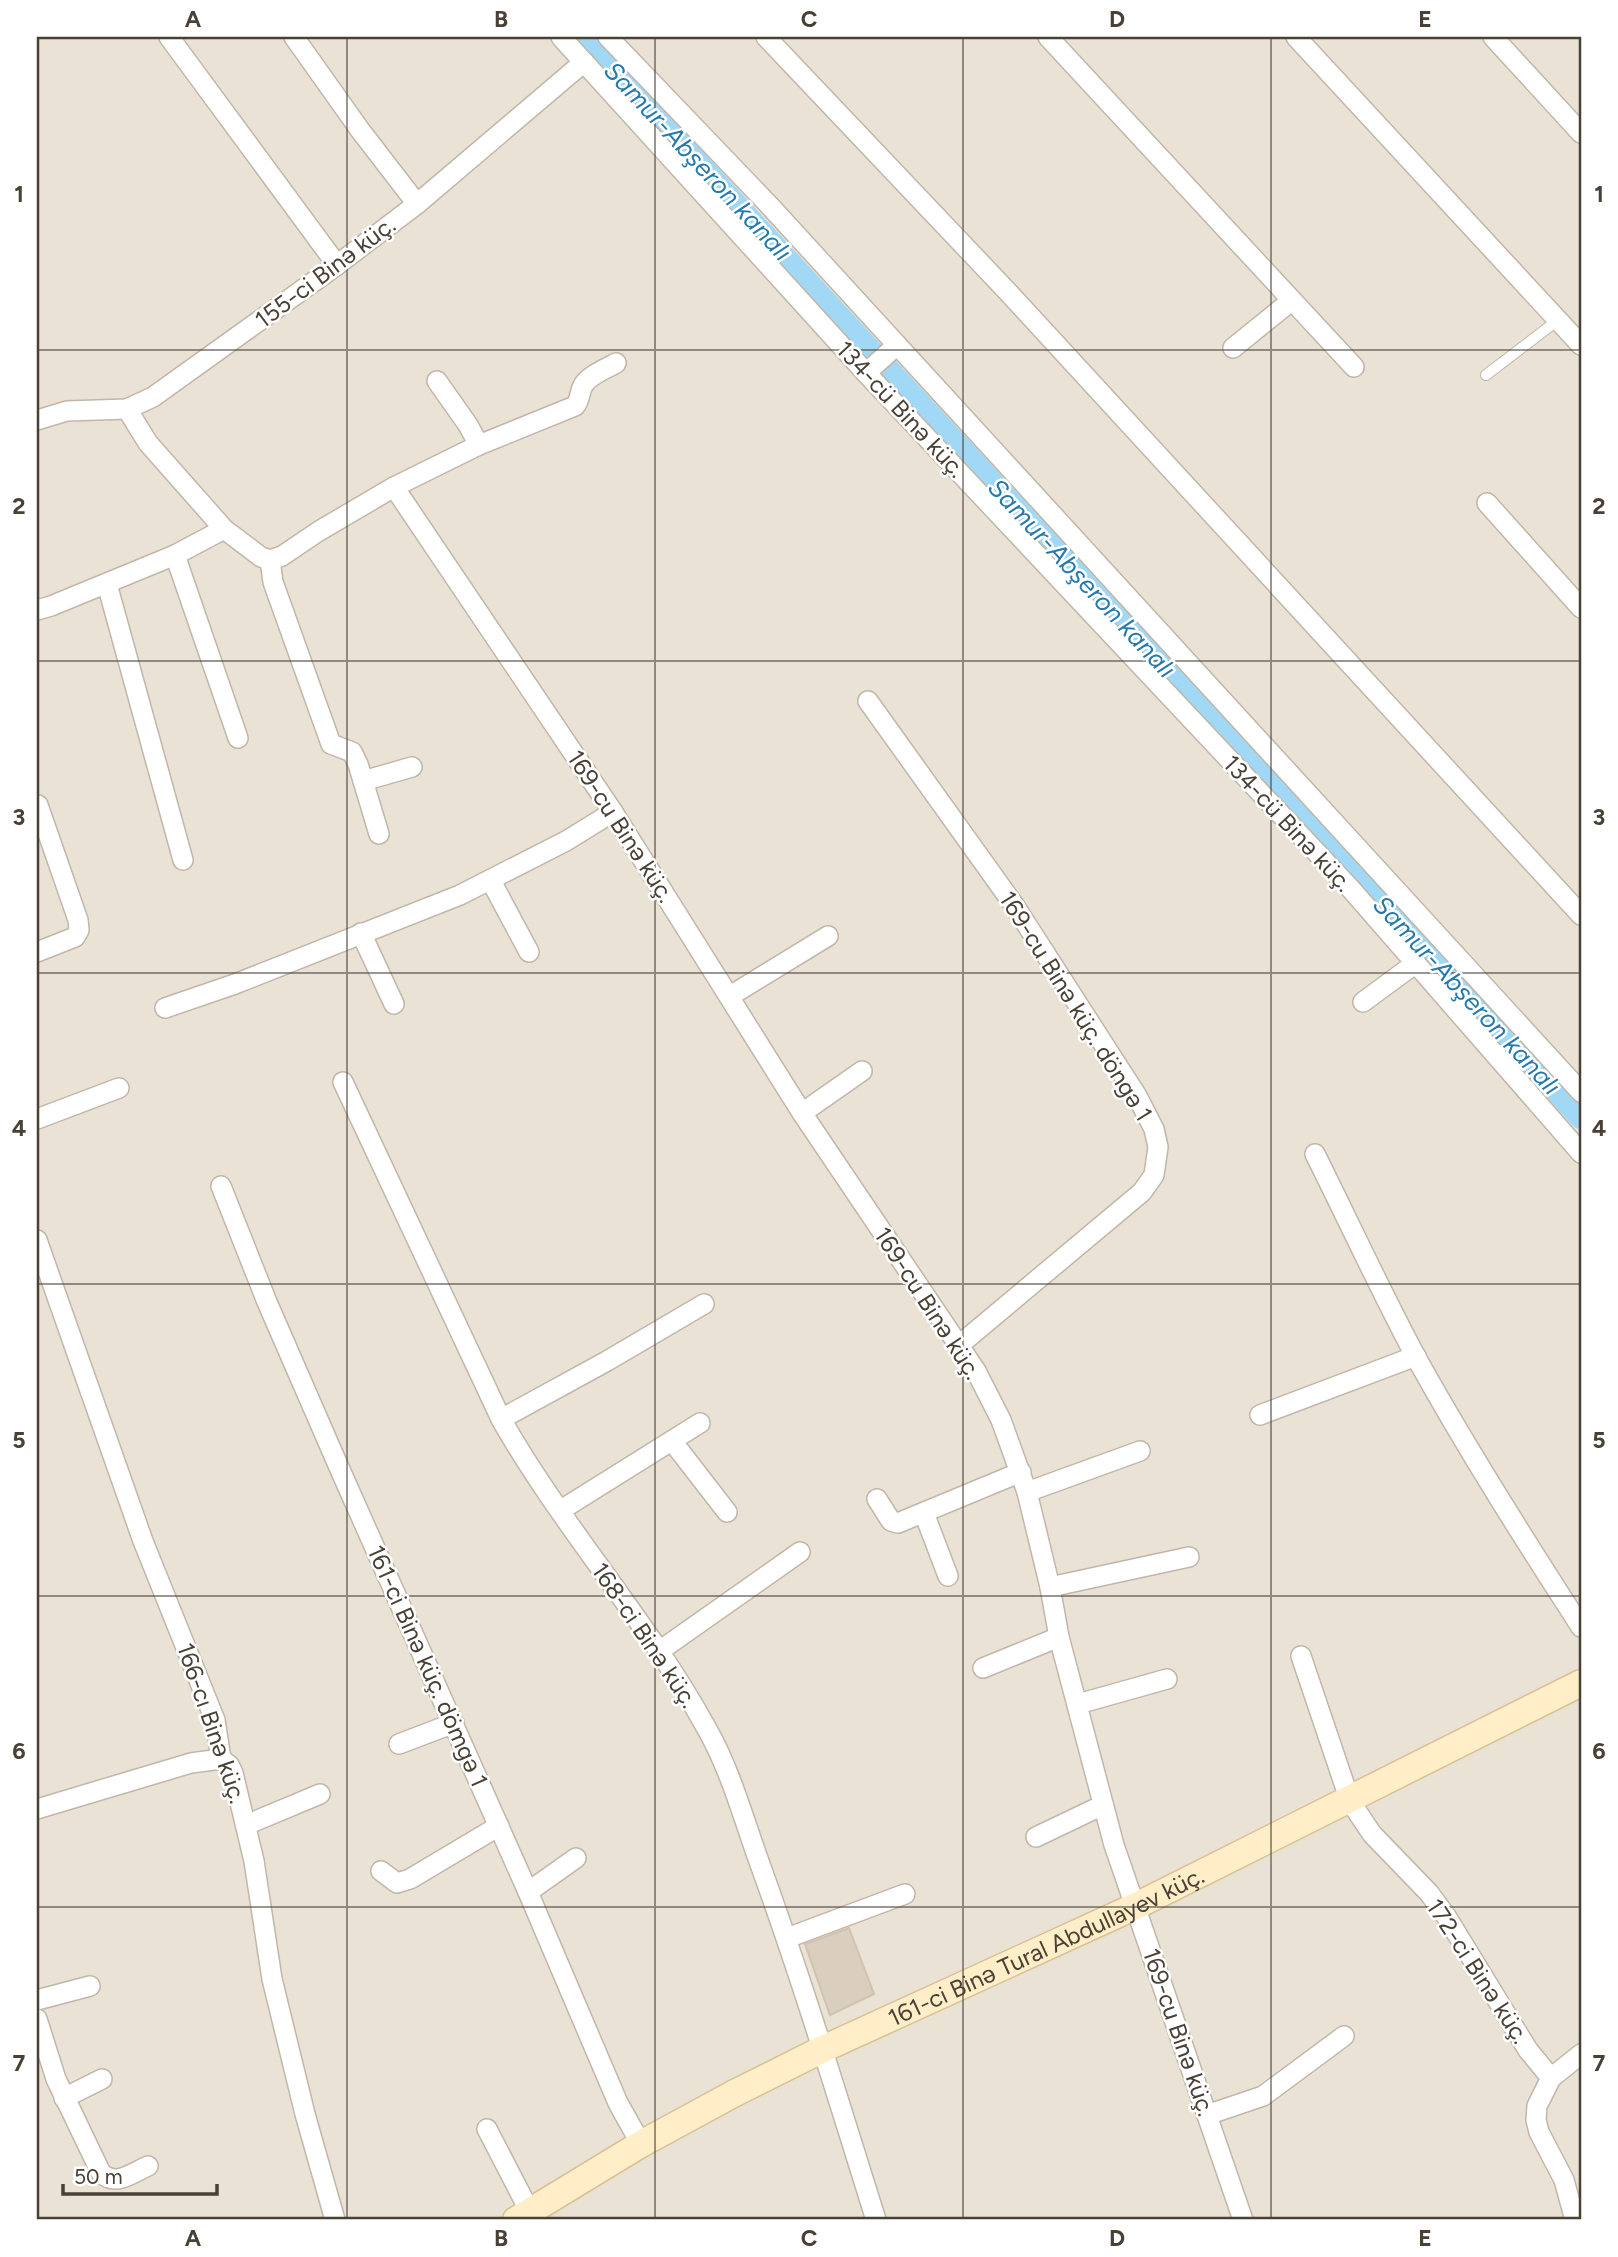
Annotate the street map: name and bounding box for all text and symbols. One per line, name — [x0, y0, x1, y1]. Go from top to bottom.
text: A — [185, 5, 202, 33]
text: B — [494, 5, 508, 33]
text: C — [801, 5, 818, 33]
text: D — [1109, 5, 1125, 33]
text: E — [1418, 5, 1432, 33]
water label: Samur-Abşeron kanalı — [597, 55, 799, 267]
text: 1 — [14, 180, 24, 208]
text: 1 — [1594, 180, 1604, 208]
street label: 155-ci Binə küç. — [249, 210, 401, 334]
street label: 134-cü Binə küç. — [830, 335, 972, 483]
water label: Samur-Abşeron kanalı — [981, 472, 1183, 684]
text: 2 — [12, 492, 26, 520]
text: 2 — [1592, 492, 1606, 520]
street label: 169-cu Binə küç. — [561, 745, 681, 907]
street label: 134-cü Binə küç. — [1217, 749, 1359, 897]
text: 3 — [13, 803, 25, 831]
text: 3 — [1593, 803, 1605, 831]
street label: 169-cu Binə küç. döngə 1 — [993, 886, 1159, 1126]
water label: Samur-Abşeron kanalı — [1366, 889, 1568, 1101]
text: 4 — [12, 1114, 26, 1142]
text: 4 — [1592, 1114, 1606, 1142]
street label: 169-cu Binə küç. — [868, 1222, 988, 1384]
text: 5 — [12, 1426, 26, 1454]
text: 5 — [1592, 1426, 1606, 1454]
street label: 161-ci Binə küç. dömgə 1 — [362, 1541, 494, 1791]
street label: 168-ci Binə küç. — [586, 1557, 704, 1713]
street label: 166-cı Binə küç. — [171, 1639, 253, 1807]
text: 6 — [12, 1737, 26, 1765]
text: 6 — [1592, 1737, 1606, 1765]
street label: 161-ci Binə Tural Abdullayev küç. — [883, 1860, 1208, 2032]
street label: 172-ci Binə küç. — [1420, 1893, 1536, 2049]
street label: 169-cu Binə küç. — [1137, 1944, 1221, 2120]
text: 7 — [13, 2049, 26, 2077]
text: 7 — [1593, 2049, 1606, 2077]
scale bar — [63, 2152, 217, 2196]
text: 50 m — [74, 2164, 123, 2189]
text: A — [185, 2224, 202, 2252]
text: B — [494, 2224, 508, 2252]
text: C — [801, 2224, 818, 2252]
text: D — [1109, 2224, 1125, 2252]
text: E — [1418, 2224, 1432, 2252]

